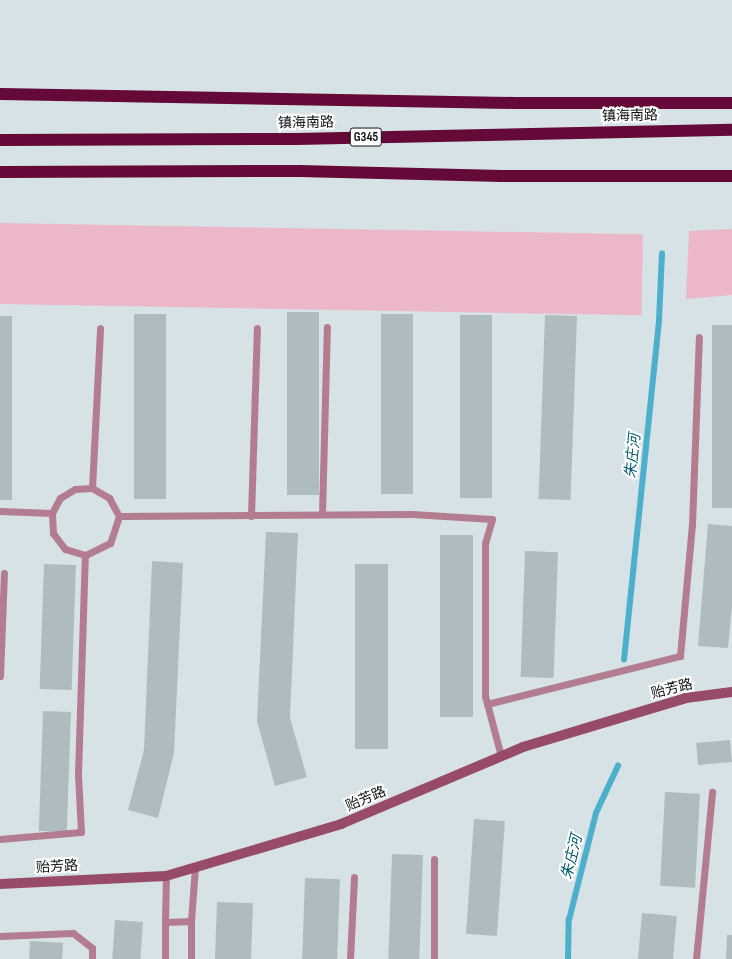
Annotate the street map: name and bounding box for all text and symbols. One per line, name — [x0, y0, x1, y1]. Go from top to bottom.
street label: 镇海南路 — [602, 107, 658, 125]
street label: 镇海南路 — [278, 114, 334, 132]
road number: G345 — [349, 126, 383, 148]
water label: 朱庄河 — [622, 433, 644, 479]
street label: 贻芳路 — [650, 676, 694, 702]
street label: 贻芳路 — [343, 783, 389, 815]
water label: 朱庄河 — [558, 833, 586, 881]
street label: 贻芳路 — [36, 858, 78, 876]

